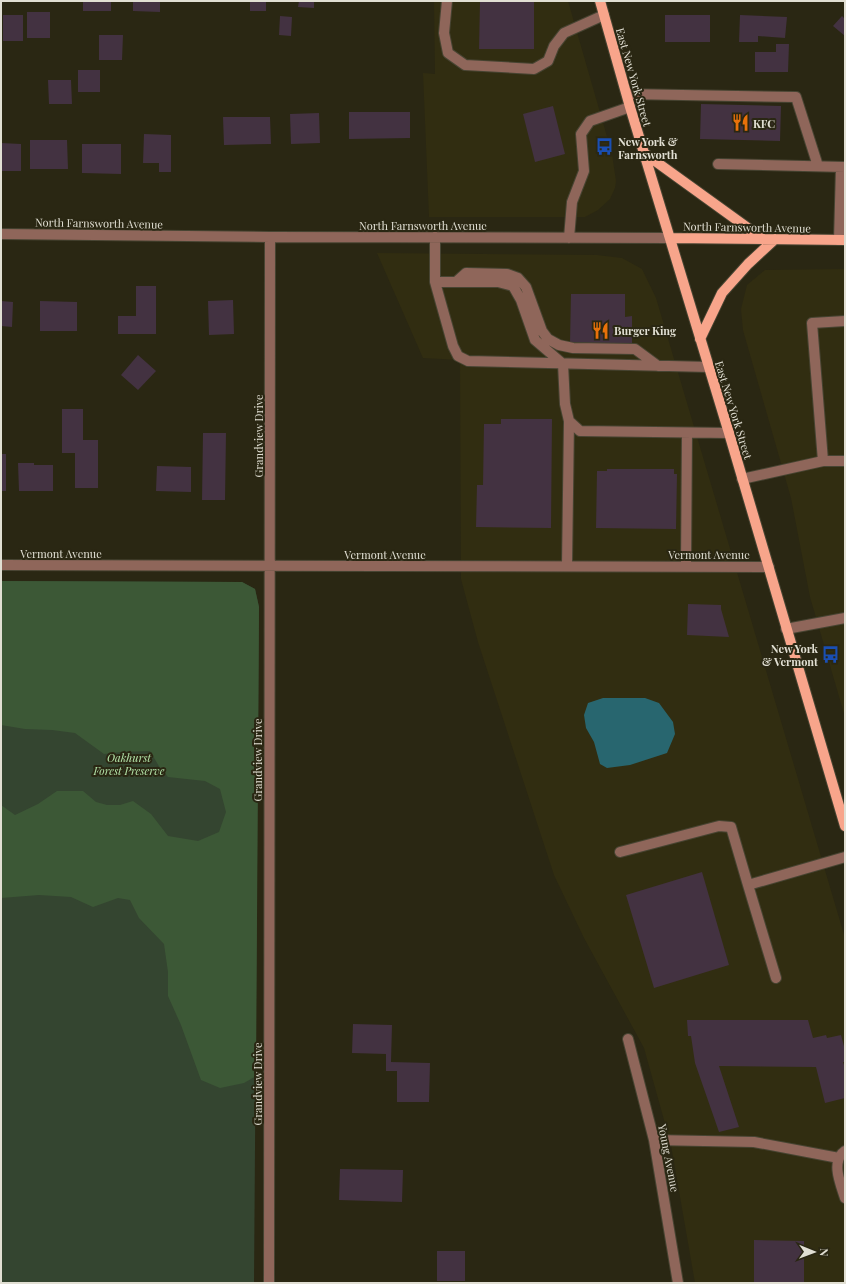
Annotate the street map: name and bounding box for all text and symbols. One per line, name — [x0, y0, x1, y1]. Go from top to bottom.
street label: East New York Street — [613, 26, 655, 128]
restaurant icon: KFC — [730, 113, 750, 133]
place label: KFC — [753, 116, 775, 131]
place label: New York & Farnsworth — [618, 134, 678, 162]
bus stop icon: New York & Farnsworth — [595, 137, 615, 157]
street label: North Farnsworth Avenue — [35, 214, 163, 232]
street label: North Farnsworth Avenue — [359, 218, 487, 233]
street label: North Farnsworth Avenue — [683, 218, 811, 236]
restaurant icon: Burger King — [591, 320, 611, 340]
place label: Burger King — [614, 323, 677, 338]
street label: East New York Street — [712, 359, 756, 461]
street label: Grandview Drive — [251, 394, 266, 478]
street label: Vermont Avenue — [19, 546, 102, 561]
street label: Vermont Avenue — [343, 547, 426, 562]
street label: Vermont Avenue — [667, 547, 750, 562]
place label: New York & Vermont — [762, 641, 819, 669]
bus stop icon: New York & Vermont — [821, 644, 841, 664]
street label: Grandview Drive — [250, 718, 265, 802]
park label: Oakhurst Forest Preserve — [93, 750, 165, 778]
street label: Grandview Drive — [250, 1042, 265, 1126]
street label: Young Avenue — [655, 1122, 683, 1194]
north arrow — [794, 1232, 834, 1272]
text: N — [817, 1248, 832, 1256]

